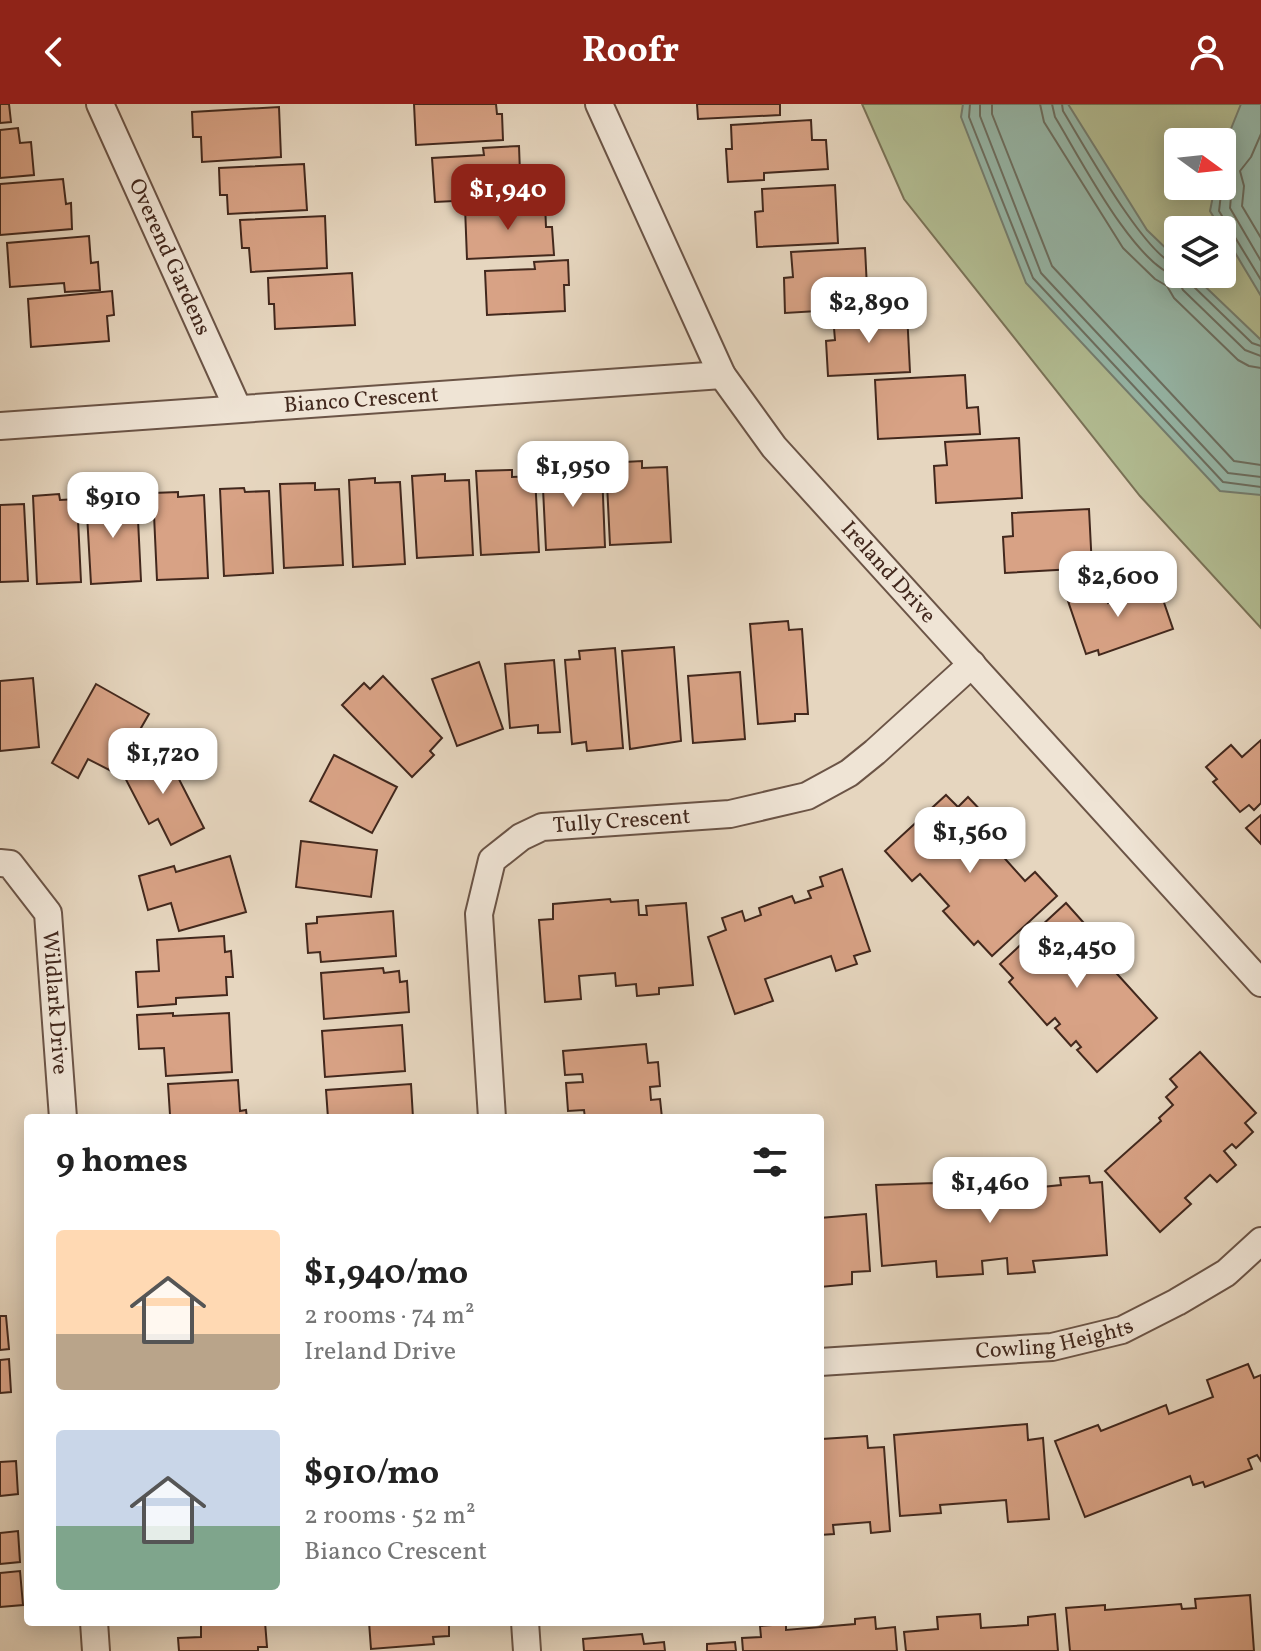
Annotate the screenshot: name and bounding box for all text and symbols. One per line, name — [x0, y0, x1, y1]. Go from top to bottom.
text: Roofr — [582, 27, 679, 77]
icon: back — [32, 30, 76, 74]
icon: person — [1185, 30, 1229, 74]
north arrow — [1164, 128, 1236, 200]
map controls — [1164, 128, 1236, 288]
pin: $1,940 — [443, 164, 573, 232]
text: $1,940 — [469, 172, 547, 208]
street label: Overend Gardens — [120, 174, 218, 341]
button: layers — [1164, 216, 1236, 288]
pin: $2,890 — [804, 277, 934, 345]
text: $2,890 — [829, 285, 909, 321]
street label: Bianco Crescent — [283, 380, 440, 421]
pin: $1,950 — [508, 441, 638, 509]
text: $1,950 — [536, 449, 610, 485]
pin: $910 — [66, 472, 160, 540]
text: $910 — [85, 480, 141, 516]
street label: Ireland Drive — [833, 514, 943, 631]
pin: $2,600 — [1053, 551, 1183, 619]
text: $2,600 — [1077, 559, 1159, 595]
pin: $1,720 — [98, 728, 228, 796]
text: $1,720 — [126, 736, 200, 772]
street label: Tully Crescent — [552, 801, 692, 842]
pin: $1,560 — [905, 807, 1035, 875]
text: $1,560 — [932, 815, 1008, 851]
pin: $2,450 — [1012, 922, 1142, 990]
street label: Wildlark Drive — [34, 930, 75, 1076]
text: $2,450 — [1037, 930, 1117, 966]
text: 9 homes — [56, 1139, 188, 1186]
icon: filters — [748, 1140, 792, 1184]
pin: $1,460 — [925, 1157, 1055, 1225]
text: $1,460 — [951, 1165, 1029, 1201]
text: $1,940/mo — [304, 1251, 468, 1298]
icon: home — [120, 1262, 216, 1358]
text: 2 rooms · 74 m² — [304, 1298, 475, 1334]
street label: Cowling Heights — [975, 1311, 1139, 1367]
text: Ireland Drive — [304, 1334, 456, 1370]
text: $910/mo — [304, 1451, 439, 1498]
icon: home — [120, 1462, 216, 1558]
text: 2 rooms · 52 m² — [304, 1498, 476, 1534]
text: Bianco Crescent — [304, 1534, 487, 1570]

